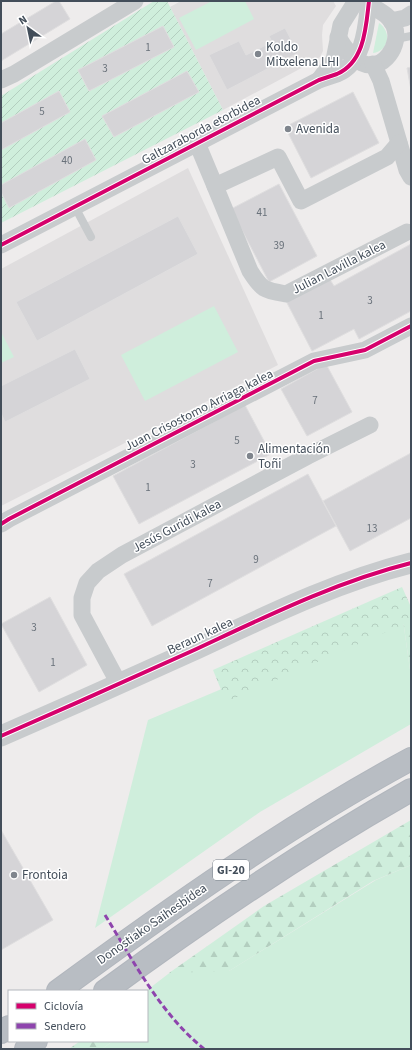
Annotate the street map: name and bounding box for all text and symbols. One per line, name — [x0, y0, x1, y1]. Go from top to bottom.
north arrow — [8, 8, 48, 48]
text: N — [16, 12, 30, 28]
place label: Koldo Mitxelena LHI — [266, 38, 339, 71]
house number: 1 — [145, 40, 151, 55]
marker: Koldo Mitxelena LHI — [253, 49, 263, 59]
house number: 3 — [102, 61, 108, 76]
street label: Galtzaraborda etorbidea — [138, 91, 264, 169]
house number: 5 — [39, 104, 45, 119]
place label: Avenida — [296, 120, 340, 138]
marker: Avenida — [283, 124, 293, 134]
house number: 40 — [62, 153, 72, 168]
house number: 41 — [257, 205, 267, 220]
street label: Julian Lavilla kalea — [289, 236, 389, 298]
house number: 39 — [274, 238, 284, 253]
house number: 3 — [367, 293, 373, 308]
house number: 1 — [318, 308, 324, 323]
street label: Juan Crisostomo Arriaga kalea — [122, 365, 276, 455]
house number: 7 — [312, 393, 318, 408]
house number: 5 — [234, 433, 240, 448]
place label: Alimentación Toñi — [258, 440, 330, 473]
marker: Alimentación Toñi — [245, 451, 255, 461]
house number: 3 — [190, 457, 196, 472]
house number: 1 — [145, 480, 151, 495]
street label: Jesús Guridi kalea — [129, 495, 225, 557]
house number: 13 — [367, 521, 377, 536]
house number: 9 — [253, 552, 259, 567]
house number: 7 — [207, 576, 213, 591]
street label: Beraun kalea — [164, 613, 236, 659]
house number: 3 — [31, 620, 37, 635]
house number: 1 — [50, 655, 56, 670]
road number: GI-20 — [213, 860, 249, 880]
place label: Frontoia — [22, 866, 68, 884]
marker: Frontoia — [9, 870, 19, 880]
street label: Donostiako Saihesbidea — [93, 879, 211, 969]
legend — [8, 990, 148, 1042]
text: Ciclovía — [44, 998, 83, 1015]
text: Sendero — [44, 1018, 86, 1035]

